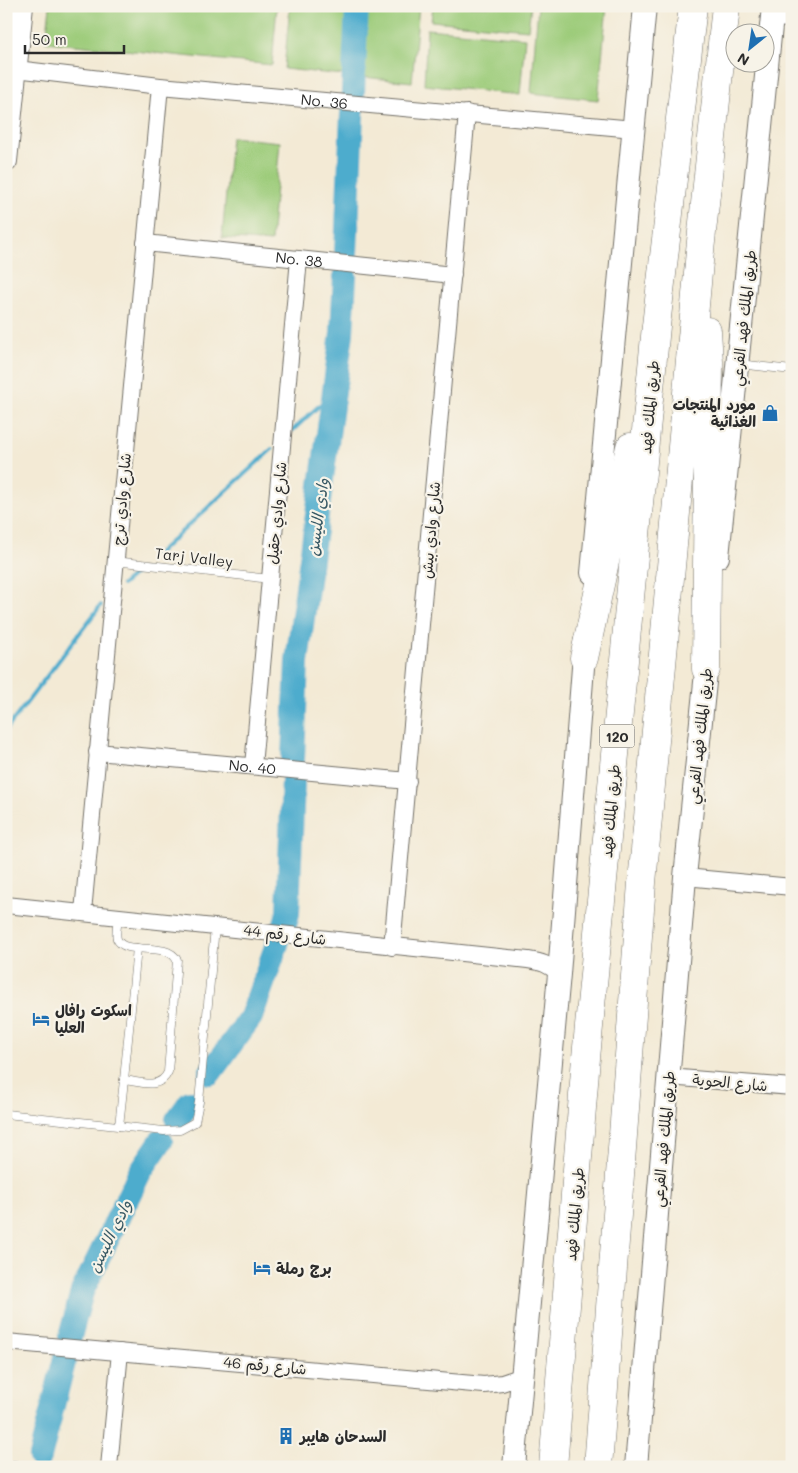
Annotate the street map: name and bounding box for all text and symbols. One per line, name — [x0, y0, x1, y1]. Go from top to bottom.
scale bar — [25, 22, 124, 54]
north arrow — [726, 22, 776, 72]
text: 50 m — [32, 29, 67, 49]
text: N — [734, 49, 753, 71]
street label: No. 36 — [300, 89, 349, 113]
street label: No. 38 — [275, 247, 324, 271]
street label: طريق الملك فهد الفرعي — [726, 249, 764, 388]
street label: طريق الملك فهد — [635, 359, 663, 455]
place label: مورد المنتجات الغذائية — [673, 394, 756, 431]
shop icon: مورد المنتجات الغذائية — [760, 403, 780, 423]
street label: شارع وادي ترج — [107, 452, 137, 546]
street label: شارع وادي حقيل — [262, 461, 292, 565]
water label: وادي الليسن — [301, 476, 335, 557]
street label: شارع وادي بيش — [416, 481, 446, 580]
street label: Tarj Valley — [154, 542, 234, 572]
street label: طريق الملك فهد الفرعي — [682, 667, 720, 806]
road number: 120 — [600, 724, 634, 748]
street label: No. 40 — [228, 754, 277, 779]
street label: طريق الملك فهد — [596, 763, 624, 859]
street label: شارع رقم 44 — [242, 919, 327, 952]
place label: اسكوت رافال العليا — [55, 1000, 132, 1037]
hotel icon: اسكوت رافال العليا — [31, 1009, 51, 1029]
street label: شارع الحوية — [692, 1069, 768, 1096]
street label: طريق الملك فهد الفرعي — [647, 1070, 683, 1208]
street label: طريق الملك فهد — [560, 1166, 588, 1262]
water label: وادي الليسن — [82, 1196, 138, 1277]
hotel icon: برج رملة — [252, 1258, 272, 1278]
place label: برج رملة — [276, 1258, 332, 1278]
street label: شارع رقم 46 — [222, 1351, 307, 1382]
building icon: السدحان هايبر — [276, 1426, 296, 1446]
place label: السدحان هايبر — [298, 1426, 386, 1446]

